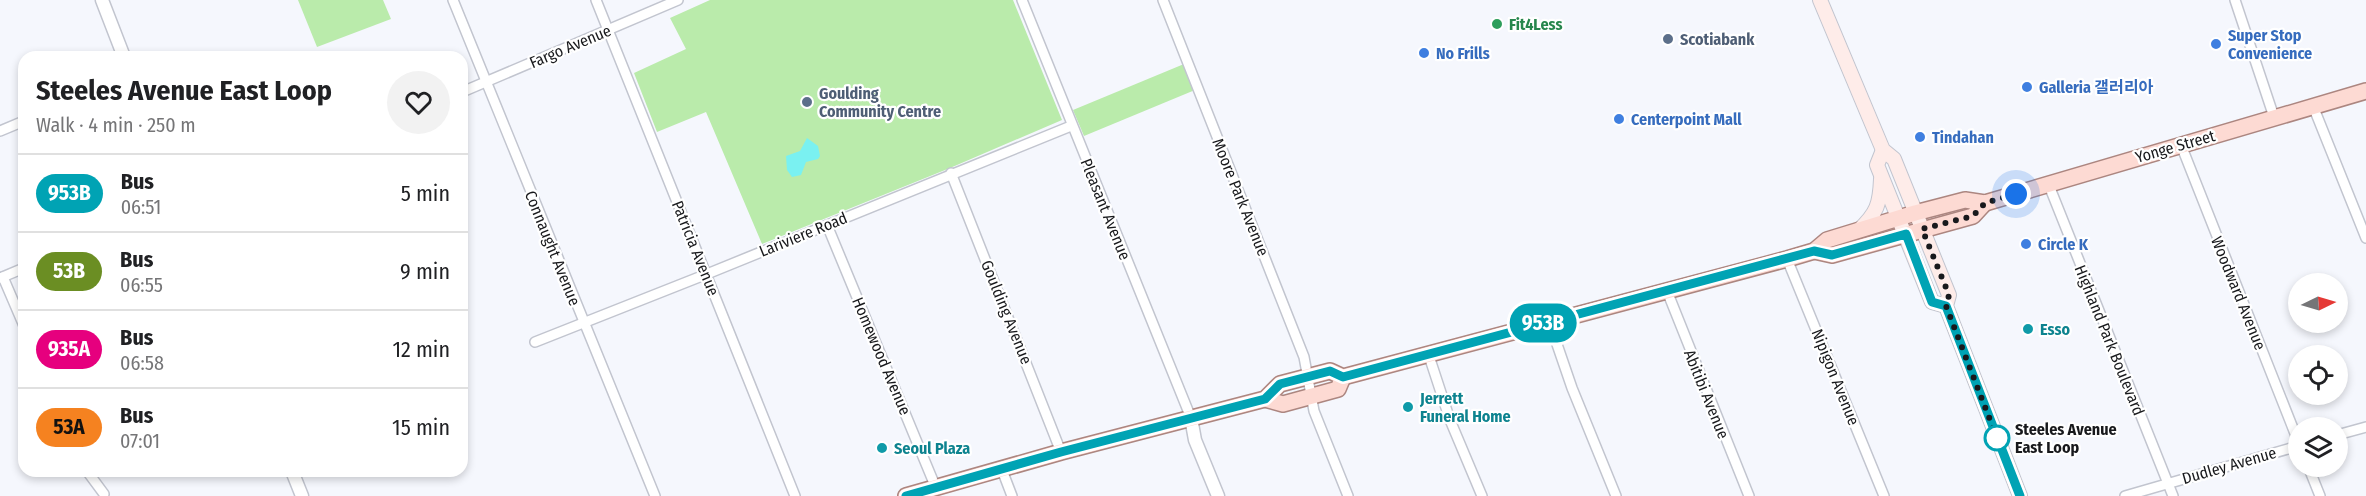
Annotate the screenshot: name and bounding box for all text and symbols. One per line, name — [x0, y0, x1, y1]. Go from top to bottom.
place label: Fit4Less — [1509, 15, 1563, 34]
marker: Fit4Less — [1490, 17, 1504, 31]
street label: Fargo Avenue — [527, 21, 614, 72]
place label: Super Stop Convenience — [2228, 26, 2312, 63]
place label: Scotiabank — [1680, 30, 1755, 49]
marker: Scotiabank — [1661, 32, 1675, 46]
marker: Super Stop Convenience — [2209, 37, 2223, 51]
place label: No Frills — [1436, 44, 1490, 63]
marker: No Frills — [1417, 46, 1431, 60]
button: heart — [387, 71, 450, 134]
text: Steeles Avenue East Loop — [36, 74, 332, 107]
place label: Galleria 갤러리아 — [2039, 78, 2153, 97]
marker: Galleria 갤러리아 — [2020, 80, 2034, 94]
place label: Goulding Community Centre — [819, 84, 941, 121]
marker: Goulding Community Centre — [800, 95, 814, 109]
place label: Centerpoint Mall — [1631, 110, 1742, 129]
marker: Centerpoint Mall — [1612, 112, 1626, 126]
text: Walk · 4 min · 250 m — [36, 113, 196, 137]
street label: Yonge Street — [2133, 126, 2218, 167]
place label: Tindahan — [1932, 128, 1994, 147]
marker: Tindahan — [1913, 130, 1927, 144]
street label: Moore Park Avenue — [1208, 136, 1273, 259]
street label: Pleasant Avenue — [1077, 156, 1135, 263]
text: Bus — [121, 168, 154, 195]
your location — [2001, 179, 2031, 209]
text: 953B — [48, 180, 91, 206]
text: 5 min — [401, 180, 450, 207]
street label: Connaught Avenue — [521, 188, 584, 309]
text: 06:51 — [121, 195, 161, 219]
street label: Patricia Avenue — [668, 198, 723, 299]
street label: Lariviere Road — [756, 208, 850, 261]
street label: Woodward Avenue — [2207, 234, 2270, 353]
place label: Circle K — [2038, 235, 2089, 254]
marker: Circle K — [2019, 237, 2033, 251]
text: Bus — [120, 246, 153, 273]
street label: Goulding Avenue — [977, 257, 1036, 367]
text: 53B — [53, 258, 85, 284]
text: 9 min — [400, 258, 450, 285]
street label: Highland Park Boulevard — [2071, 262, 2148, 418]
text: 06:55 — [120, 273, 163, 297]
north arrow — [2288, 273, 2348, 333]
map controls — [2288, 273, 2348, 477]
street label: Homewood Avenue — [848, 294, 915, 418]
line badge: 953B — [1501, 304, 1585, 342]
text: 953B — [1522, 310, 1564, 336]
place label: Esso — [2040, 320, 2070, 339]
marker: Esso — [2021, 322, 2035, 336]
text: Bus — [120, 324, 153, 351]
street label: Nipigon Avenue — [1808, 326, 1864, 428]
text: 935A — [48, 336, 90, 362]
text: 12 min — [392, 336, 450, 363]
button: locate — [2288, 345, 2348, 405]
street label: Abitibi Avenue — [1680, 347, 1733, 442]
text: 06:58 — [120, 351, 164, 375]
place label: Jerrett Funeral Home — [1419, 389, 1511, 426]
marker: Jerrett Funeral Home — [1401, 400, 1415, 414]
text: Bus — [120, 402, 153, 429]
text: 53A — [53, 414, 85, 440]
text: 15 min — [392, 414, 450, 441]
button: layers — [2288, 417, 2348, 477]
place label: Steeles Avenue East Loop — [2015, 420, 2117, 457]
marker: Steeles Avenue East Loop — [1984, 425, 2010, 451]
text: 07:01 — [120, 429, 160, 453]
place label: Seoul Plaza — [894, 439, 970, 458]
marker: Seoul Plaza — [875, 441, 889, 455]
street label: Dudley Avenue — [2180, 443, 2279, 488]

